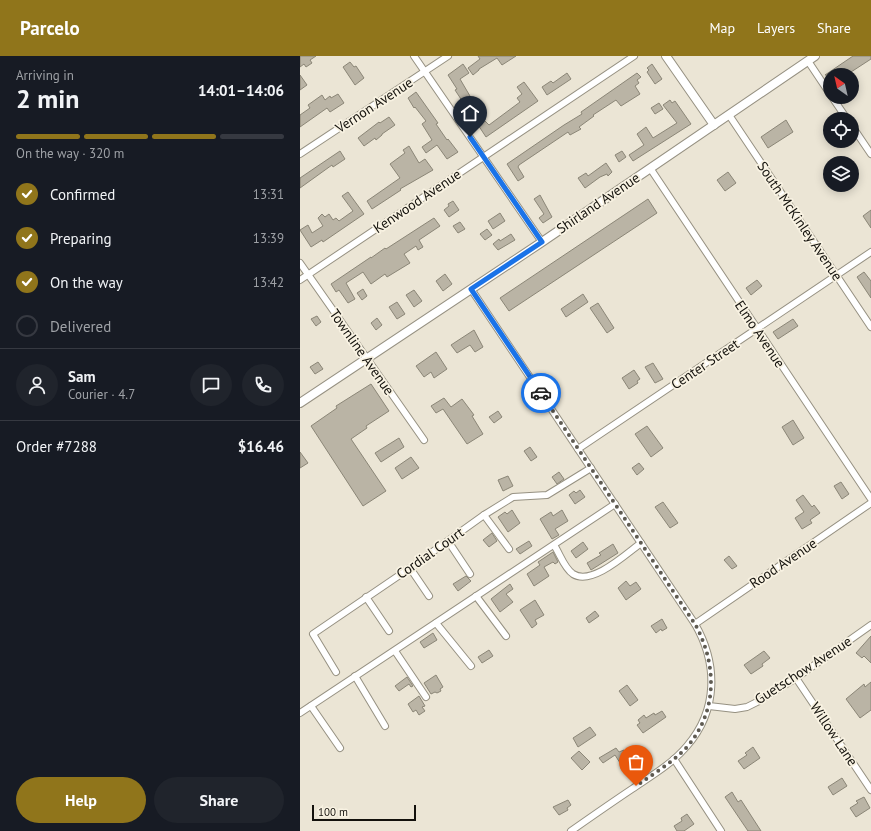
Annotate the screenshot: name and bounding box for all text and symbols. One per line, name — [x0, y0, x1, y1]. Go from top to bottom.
text: Parcelo — [20, 16, 80, 40]
text: Map — [709, 19, 735, 37]
text: Layers — [757, 19, 795, 37]
text: Share — [817, 19, 851, 37]
text: Arriving in — [16, 67, 74, 84]
north arrow — [823, 68, 859, 104]
map controls — [823, 68, 859, 192]
street label: Vernon Avenue — [331, 73, 416, 137]
text: 14:01–14:06 — [198, 81, 284, 100]
text: 2 min — [16, 82, 79, 115]
pin — [453, 96, 487, 137]
icon: home — [459, 102, 481, 124]
button: locate — [823, 112, 859, 148]
text: On the way · 320 m — [16, 145, 124, 162]
button: layers — [823, 156, 859, 192]
street label: South McKinley Avenue — [753, 158, 847, 284]
street label: Kenwood Avenue — [370, 165, 464, 237]
street label: Shirland Avenue — [553, 168, 643, 238]
icon: check — [16, 183, 38, 205]
text: Confirmed — [50, 185, 115, 204]
text: 13:31 — [253, 186, 284, 203]
icon: check — [16, 227, 38, 249]
text: Preparing — [50, 229, 112, 248]
text: 13:39 — [253, 230, 284, 247]
icon: check — [16, 271, 38, 293]
text: On the way — [50, 273, 123, 292]
text: 13:42 — [253, 274, 284, 291]
street label: Elmo Avenue — [731, 297, 789, 371]
street label: Townline Avenue — [326, 306, 398, 398]
text: Delivered — [50, 317, 111, 336]
street label: Center Street — [668, 335, 743, 393]
button: person — [16, 364, 58, 406]
button: chat — [190, 364, 232, 406]
button: phone — [242, 364, 284, 406]
text: Sam — [68, 367, 95, 386]
courier — [521, 373, 561, 413]
icon: car — [530, 382, 552, 404]
text: Courier · 4.7 — [68, 386, 135, 403]
text: Order #7288 — [16, 437, 97, 456]
text: $16.46 — [238, 437, 284, 456]
street label: Cordial Court — [393, 523, 467, 583]
street label: Rood Avenue — [746, 534, 820, 592]
street label: Guetschow Avenue — [751, 632, 855, 708]
street label: Willow Lane — [806, 699, 862, 769]
pin — [619, 745, 653, 786]
icon: bag — [625, 751, 647, 773]
button: Help — [16, 777, 146, 823]
button: Share — [154, 777, 284, 823]
scale bar — [312, 803, 416, 822]
text: 100 m — [318, 805, 348, 819]

